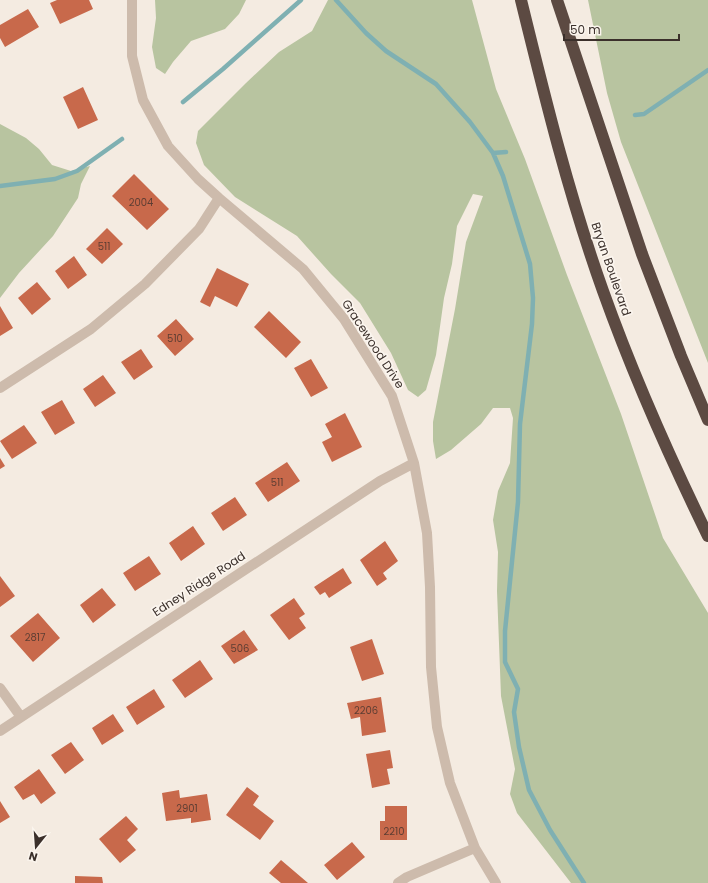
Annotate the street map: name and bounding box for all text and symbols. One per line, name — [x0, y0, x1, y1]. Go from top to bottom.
scale bar — [564, 16, 679, 42]
text: 50 m — [570, 21, 601, 38]
house number: 2004 — [129, 195, 153, 210]
street label: Bryan Boulevard — [587, 220, 635, 318]
house number: 511 — [98, 239, 110, 254]
street label: Gracewood Drive — [338, 296, 409, 392]
house number: 510 — [167, 331, 183, 346]
house number: 511 — [271, 475, 283, 490]
street label: Edney Ridge Road — [149, 547, 249, 620]
house number: 2817 — [25, 630, 46, 645]
house number: 506 — [231, 641, 249, 656]
house number: 2206 — [354, 703, 378, 718]
house number: 2901 — [176, 801, 198, 816]
house number: 2210 — [384, 824, 404, 839]
north arrow — [16, 827, 56, 867]
text: N — [27, 848, 39, 865]

